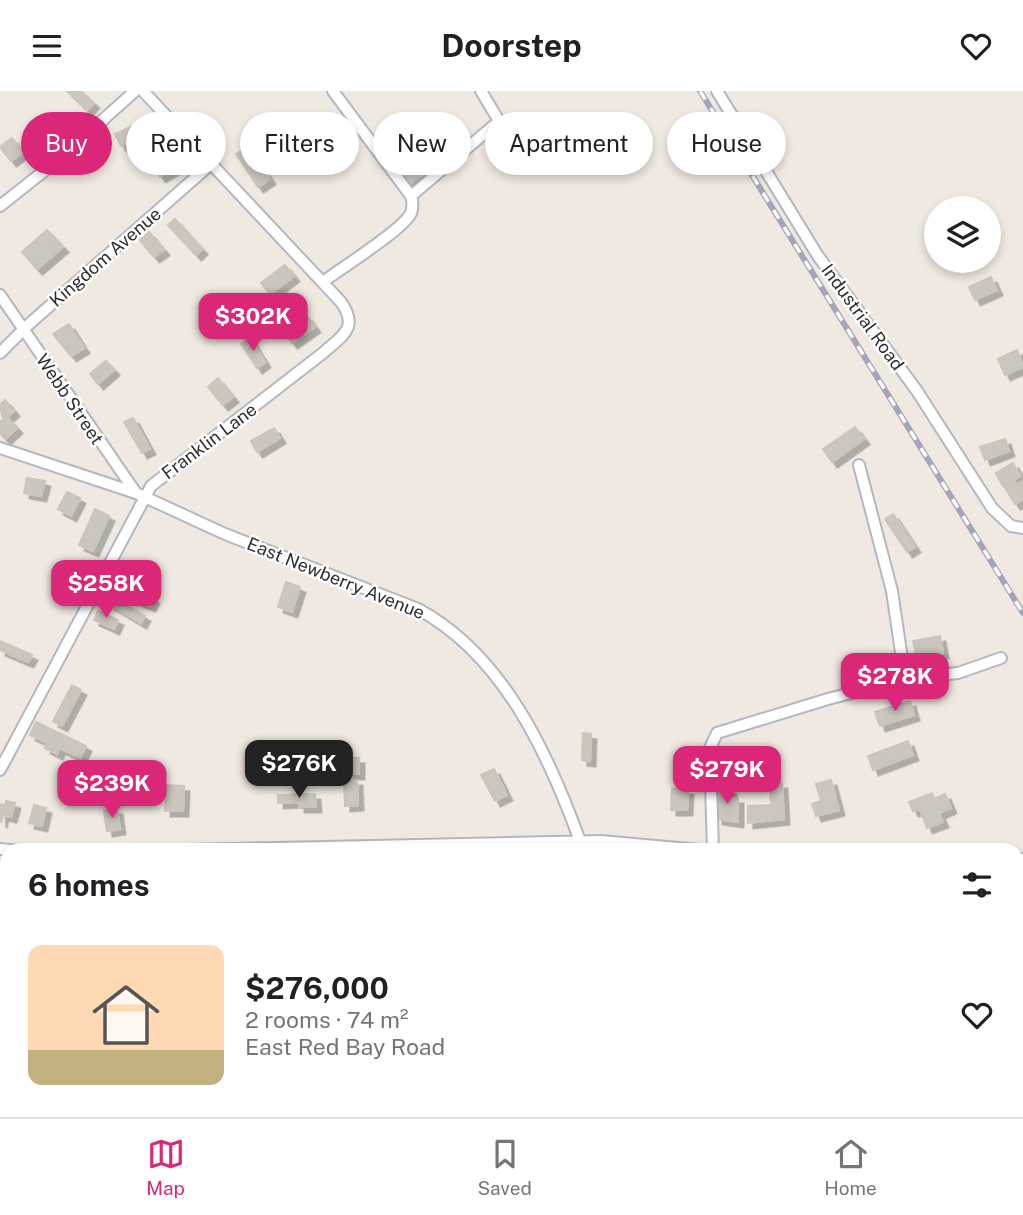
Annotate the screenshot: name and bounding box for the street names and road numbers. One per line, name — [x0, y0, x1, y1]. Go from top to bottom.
street label: Kingdom Avenue — [45, 203, 165, 311]
street label: Industrial Road — [817, 260, 909, 374]
street label: Webb Street — [32, 350, 108, 448]
street label: Franklin Lane — [157, 399, 261, 483]
street label: East Newberry Avenue — [244, 533, 428, 623]

